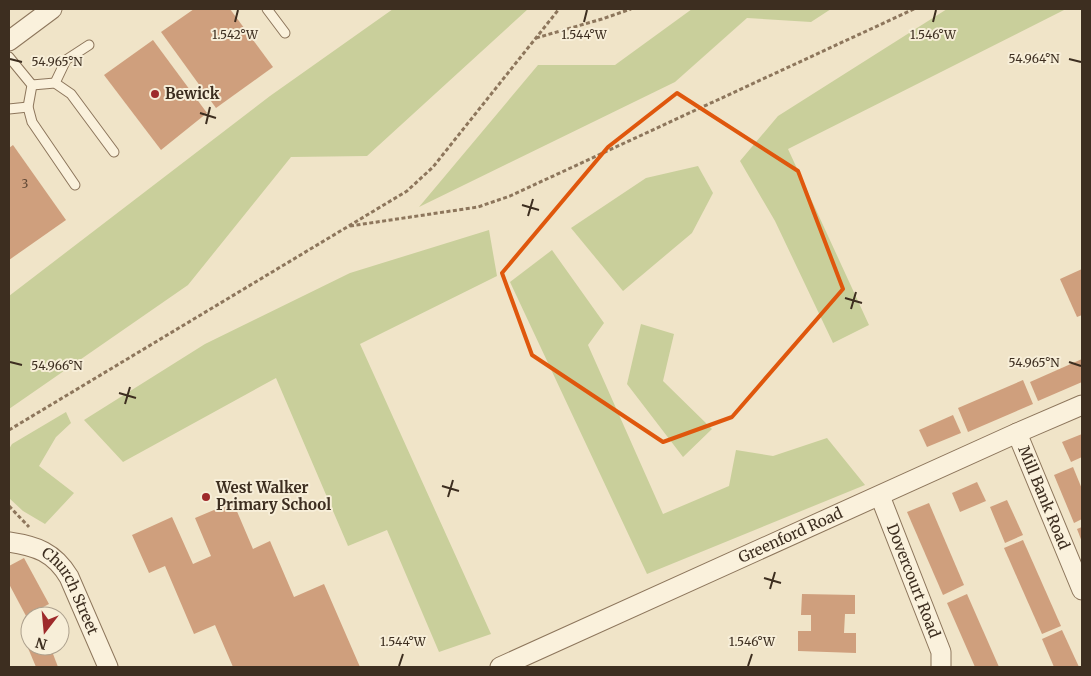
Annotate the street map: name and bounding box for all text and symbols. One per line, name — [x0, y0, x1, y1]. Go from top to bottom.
text: 1.542°W — [212, 27, 259, 42]
text: 1.544°W — [561, 27, 608, 42]
text: 1.546°W — [910, 27, 957, 42]
text: 54.964°N — [1009, 51, 1060, 66]
text: 54.965°N — [31, 54, 83, 69]
place label: Bewick — [165, 84, 220, 103]
marker: Bewick — [149, 88, 161, 100]
house number: 3 — [22, 176, 29, 191]
text: 54.965°N — [1008, 355, 1060, 370]
text: 54.966°N — [31, 358, 83, 373]
street label: Mill Bank Road — [1014, 443, 1074, 552]
place label: West Walker Primary School — [215, 478, 331, 514]
marker: West Walker Primary School — [200, 491, 212, 503]
street label: Greenford Road — [735, 503, 846, 567]
street label: Dovercourt Road — [883, 521, 944, 640]
street label: Church Street — [38, 543, 103, 638]
north arrow — [20, 606, 70, 656]
text: N — [34, 633, 49, 654]
text: 1.544°W — [380, 634, 427, 649]
text: 1.546°W — [729, 634, 776, 649]

